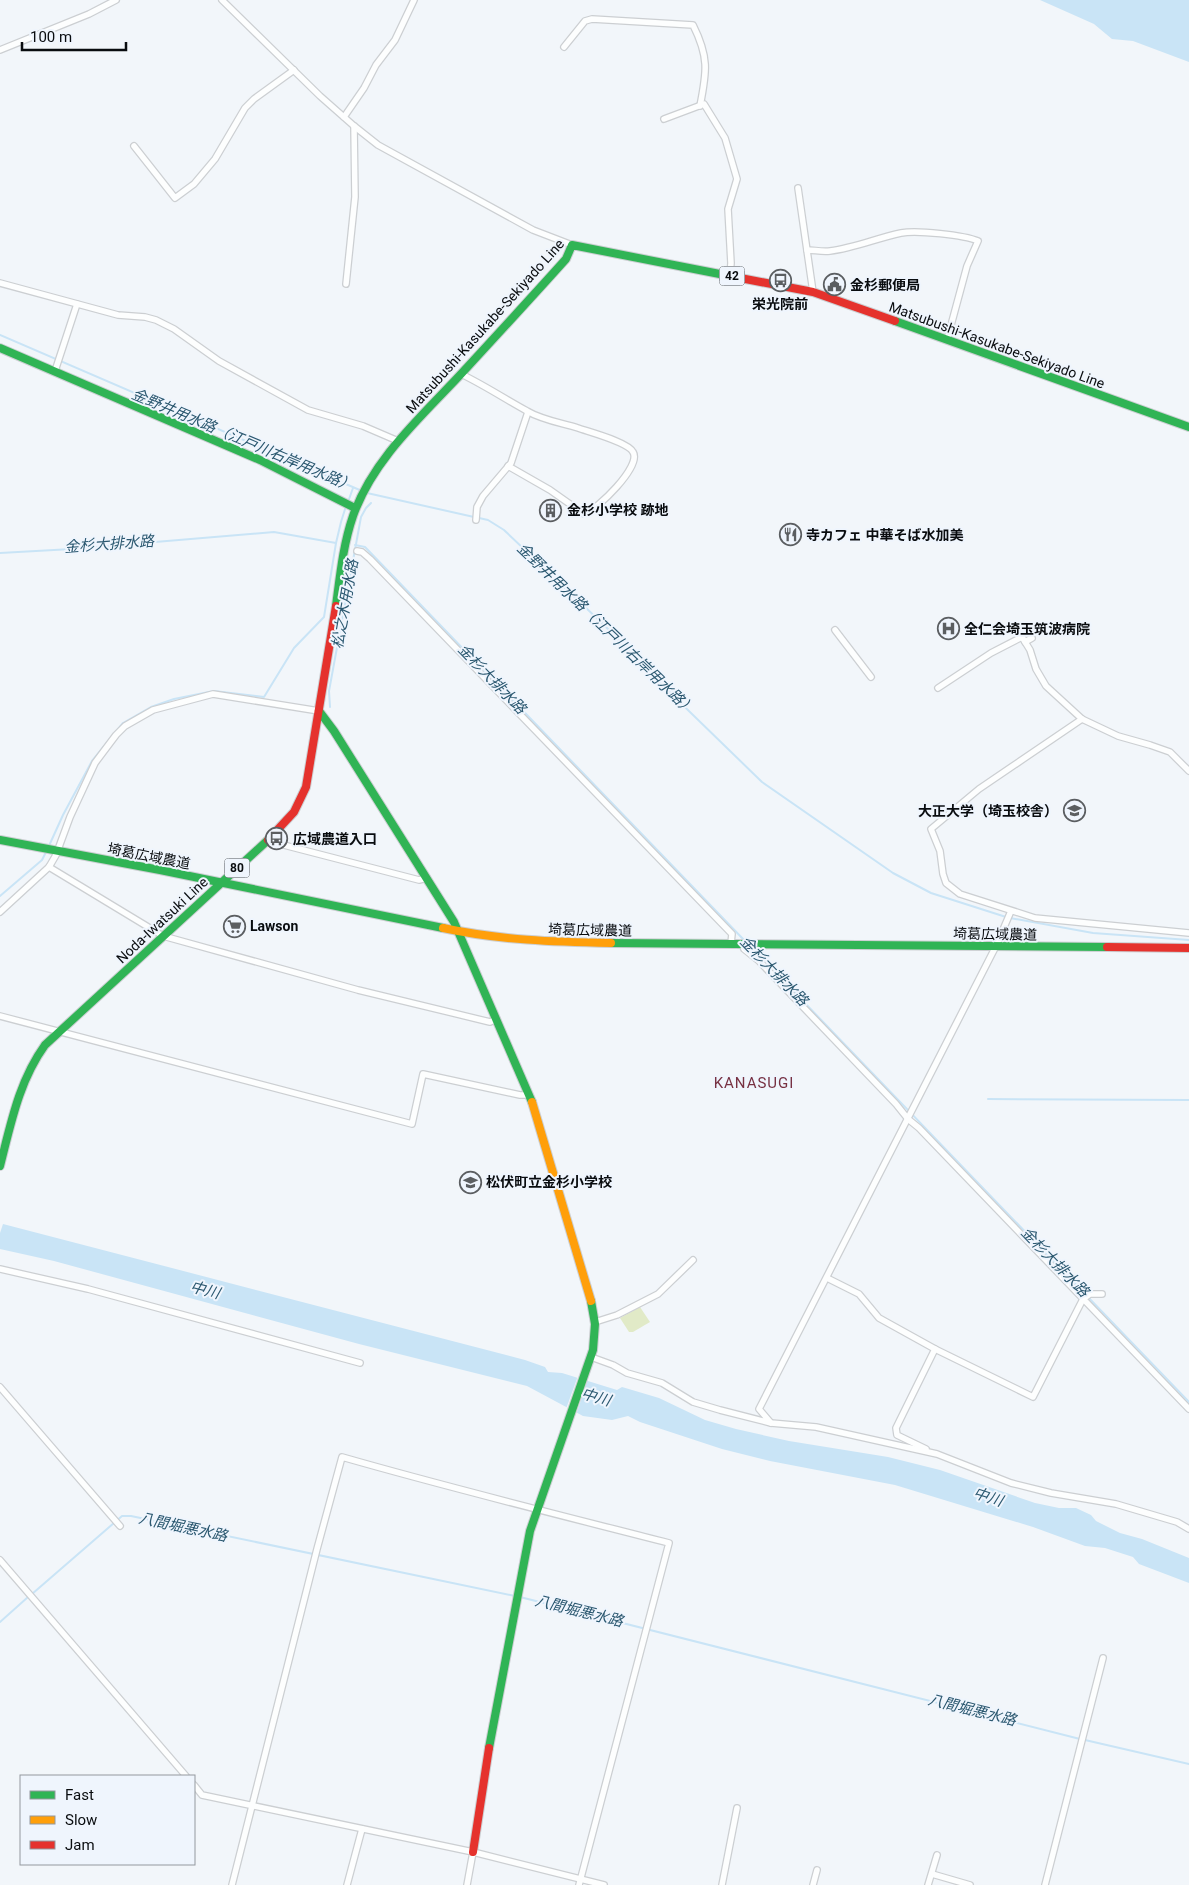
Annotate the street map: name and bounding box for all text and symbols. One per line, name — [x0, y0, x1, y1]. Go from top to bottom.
scale bar — [22, 20, 126, 52]
text: 100 m — [30, 28, 72, 46]
street label: Matsubushi-Kasukabe-Sekiyado Line — [403, 236, 567, 416]
road number: 42 — [720, 266, 744, 286]
bus stop icon: 栄光院前 — [768, 269, 792, 293]
public building icon: 金杉郵便局 — [822, 273, 846, 297]
place label: 金杉郵便局 — [850, 277, 920, 293]
place label: 栄光院前 — [752, 296, 808, 312]
street label: Matsubushi-Kasukabe-Sekiyado Line — [887, 298, 1107, 392]
water label: 金野井用水路（江戸川右岸用水路） — [129, 385, 357, 495]
building icon: 金杉小学校 跡地 — [539, 498, 563, 522]
place label: 金杉小学校 跡地 — [567, 502, 668, 518]
restaurant icon: 寺カフェ 中華そば水加美 — [778, 523, 802, 547]
place label: 寺カフェ 中華そば水加美 — [806, 527, 963, 543]
water label: 金杉大排水路 — [63, 532, 157, 556]
water label: 金野井用水路（江戸川右岸用水路） — [513, 539, 699, 719]
water label: 松之木用水路 — [328, 556, 362, 650]
hospital icon: 全仁会埼玉筑波病院 — [936, 617, 960, 641]
place label: 全仁会埼玉筑波病院 — [964, 621, 1090, 637]
water label: 金杉大排水路 — [454, 640, 531, 719]
school or university icon: 大正大学（埼玉校舎） — [1062, 799, 1086, 823]
place label: 大正大学（埼玉校舎） — [918, 803, 1058, 819]
bus stop icon: 広域農道入口 — [265, 827, 289, 851]
place label: 広域農道入口 — [293, 831, 377, 847]
street label: 埼葛広域農道 — [106, 840, 192, 872]
road number: 80 — [224, 858, 250, 878]
street label: Noda-Iwatsuki Line — [113, 874, 211, 966]
supermarket icon: Lawson — [222, 914, 246, 938]
place label: Lawson — [250, 918, 298, 934]
street label: 埼葛広域農道 — [548, 921, 632, 939]
street label: 埼葛広域農道 — [953, 925, 1037, 943]
water label: 金杉大排水路 — [736, 932, 813, 1011]
district label: KANASUGI — [714, 1074, 794, 1092]
school or university icon: 松伏町立金杉小学校 — [458, 1170, 482, 1194]
place label: 松伏町立金杉小学校 — [486, 1174, 612, 1190]
water label: 金杉大排水路 — [1017, 1223, 1094, 1302]
water label: 中川 — [188, 1277, 224, 1303]
water label: 中川 — [579, 1384, 615, 1410]
water label: 中川 — [971, 1484, 1007, 1511]
water label: 八間堀悪水路 — [137, 1509, 231, 1546]
water label: 八間堀悪水路 — [533, 1591, 627, 1631]
water label: 八間堀悪水路 — [926, 1690, 1020, 1730]
legend — [20, 1775, 195, 1865]
text: Fast — [65, 1786, 94, 1804]
text: Slow — [65, 1811, 97, 1829]
text: Jam — [65, 1836, 95, 1854]

